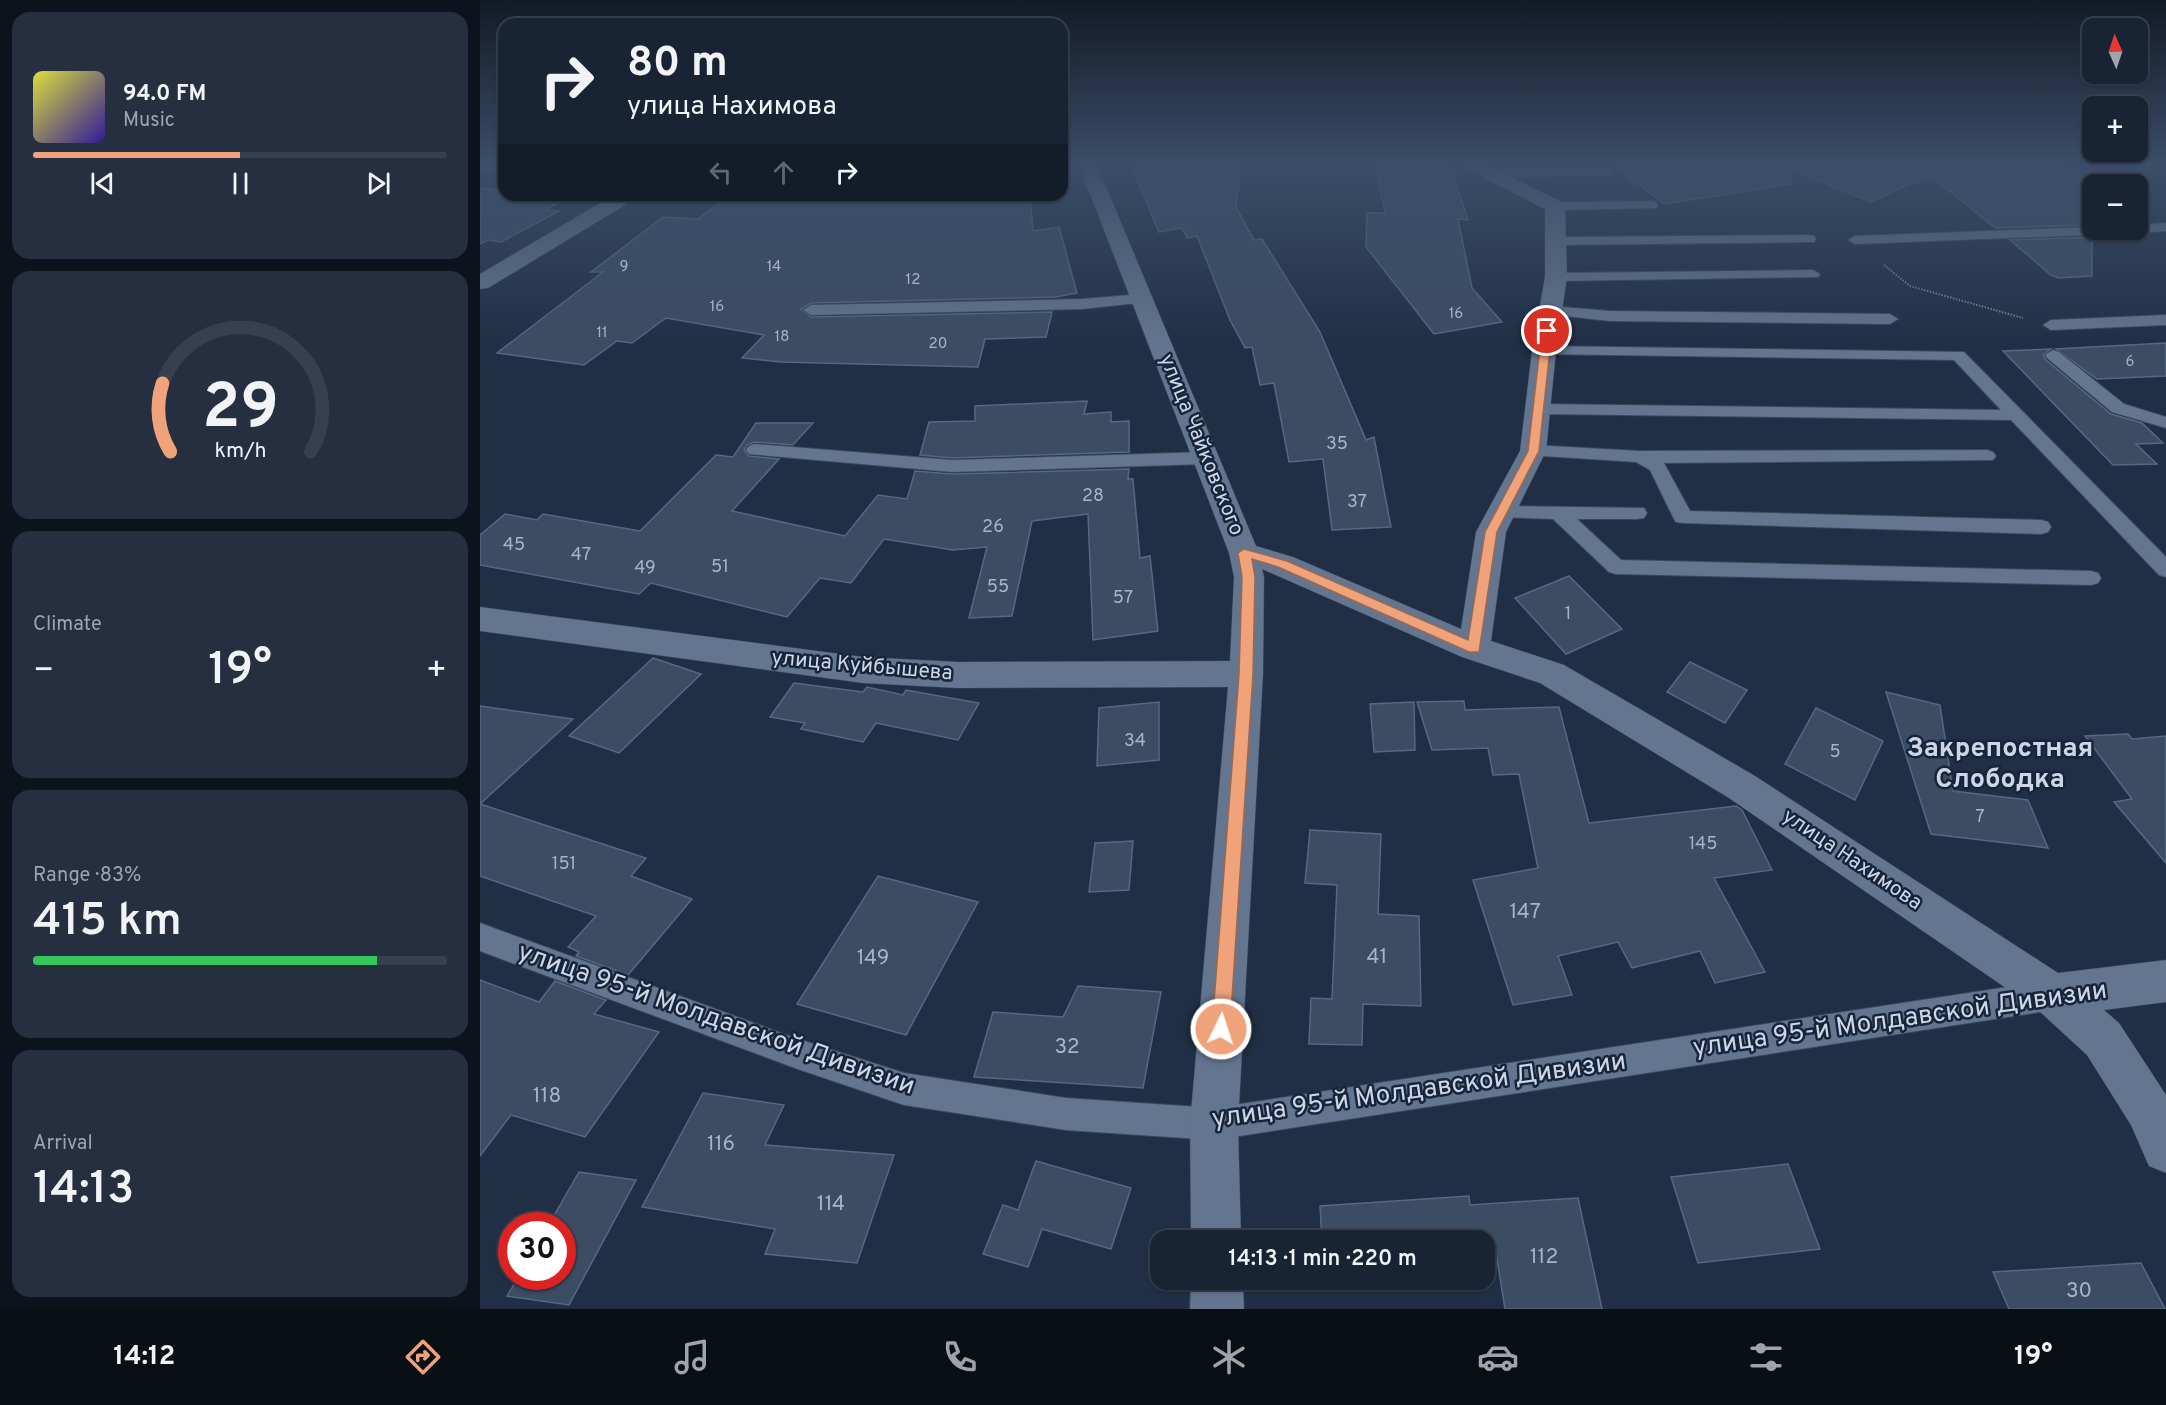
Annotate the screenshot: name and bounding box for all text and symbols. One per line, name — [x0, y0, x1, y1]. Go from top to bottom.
north arrow — [2082, 18, 2148, 84]
map controls — [2082, 18, 2148, 240]
text: 80 m — [627, 38, 728, 91]
icon: right — [528, 42, 606, 120]
text: 94.0 FM — [123, 81, 206, 108]
text: улица Нахимова — [627, 90, 837, 124]
button: + — [2082, 96, 2148, 162]
text: Music — [123, 108, 175, 134]
icon: left — [704, 156, 737, 189]
icon: ahead — [767, 156, 800, 189]
icon: right — [830, 156, 863, 189]
icon: previous — [86, 167, 119, 200]
icon: pause — [224, 167, 257, 200]
icon: next — [362, 167, 395, 200]
button: − — [2082, 174, 2148, 240]
house number: 9 — [620, 258, 628, 277]
house number: 14 — [767, 258, 781, 277]
house number: 12 — [906, 271, 920, 290]
house number: 16 — [710, 298, 724, 317]
house number: 16 — [1449, 305, 1463, 324]
pin — [1521, 305, 1572, 356]
icon: arrive — [1530, 314, 1563, 347]
house number: 11 — [596, 324, 608, 343]
house number: 18 — [775, 328, 789, 347]
house number: 20 — [929, 335, 947, 354]
street label: улица Чайковского — [1152, 350, 1250, 540]
house number: 6 — [2126, 353, 2135, 372]
text: 29 — [202, 371, 278, 450]
house number: 35 — [1326, 433, 1348, 456]
text: km/h — [214, 439, 266, 466]
house number: 28 — [1082, 485, 1104, 508]
house number: 37 — [1347, 491, 1367, 514]
house number: 26 — [982, 516, 1004, 539]
house number: 45 — [503, 534, 525, 557]
house number: 47 — [571, 544, 591, 567]
house number: 51 — [711, 556, 729, 579]
house number: 49 — [634, 557, 656, 580]
house number: 55 — [987, 576, 1009, 599]
house number: 57 — [1113, 587, 1133, 610]
house number: 1 — [1565, 603, 1571, 626]
text: Climate — [33, 612, 102, 638]
text: 19° — [208, 643, 272, 700]
street label: улица Куйбышева — [770, 645, 954, 687]
text: − — [33, 651, 54, 693]
text: + — [426, 651, 447, 693]
house number: 34 — [1124, 730, 1146, 753]
district label: Закрепостная Слободка — [1907, 732, 2093, 797]
house number: 5 — [1829, 741, 1841, 764]
street label: улица Нахимова — [1777, 803, 1927, 917]
house number: 7 — [1975, 806, 1985, 829]
house number: 145 — [1689, 833, 1717, 856]
house number: 151 — [552, 853, 576, 876]
text: Range · 83% — [33, 863, 141, 889]
text: 415 km — [33, 894, 182, 951]
house number: 147 — [1509, 899, 1541, 926]
street label: улица 95-й Молдавской Дивизии — [513, 936, 919, 1104]
house number: 41 — [1367, 944, 1387, 971]
house number: 149 — [857, 945, 889, 972]
street label: улица 95-й Молдавской Дивизии — [1691, 975, 2109, 1065]
position arrow — [1189, 997, 1253, 1061]
house number: 32 — [1054, 1034, 1080, 1061]
street label: улица 95-й Молдавской Дивизии — [1210, 1046, 1628, 1136]
house number: 118 — [533, 1083, 561, 1110]
text: Arrival — [33, 1131, 93, 1157]
house number: 116 — [707, 1131, 735, 1158]
text: 14:13 — [33, 1162, 134, 1219]
house number: 114 — [817, 1191, 845, 1218]
speed limit sign: 30 — [498, 1212, 576, 1290]
house number: 112 — [1530, 1244, 1558, 1271]
text: 14:13 · 1 min · 220 m — [1228, 1246, 1417, 1273]
house number: 30 — [2066, 1278, 2092, 1305]
icon: directions — [402, 1336, 444, 1378]
icon: music — [671, 1336, 713, 1378]
icon: phone — [939, 1336, 981, 1378]
icon: climate — [1208, 1336, 1250, 1378]
icon: car — [1477, 1336, 1519, 1378]
icon: filters — [1745, 1336, 1787, 1378]
text: 14:12 — [113, 1340, 175, 1374]
text: 19° — [2014, 1340, 2053, 1374]

